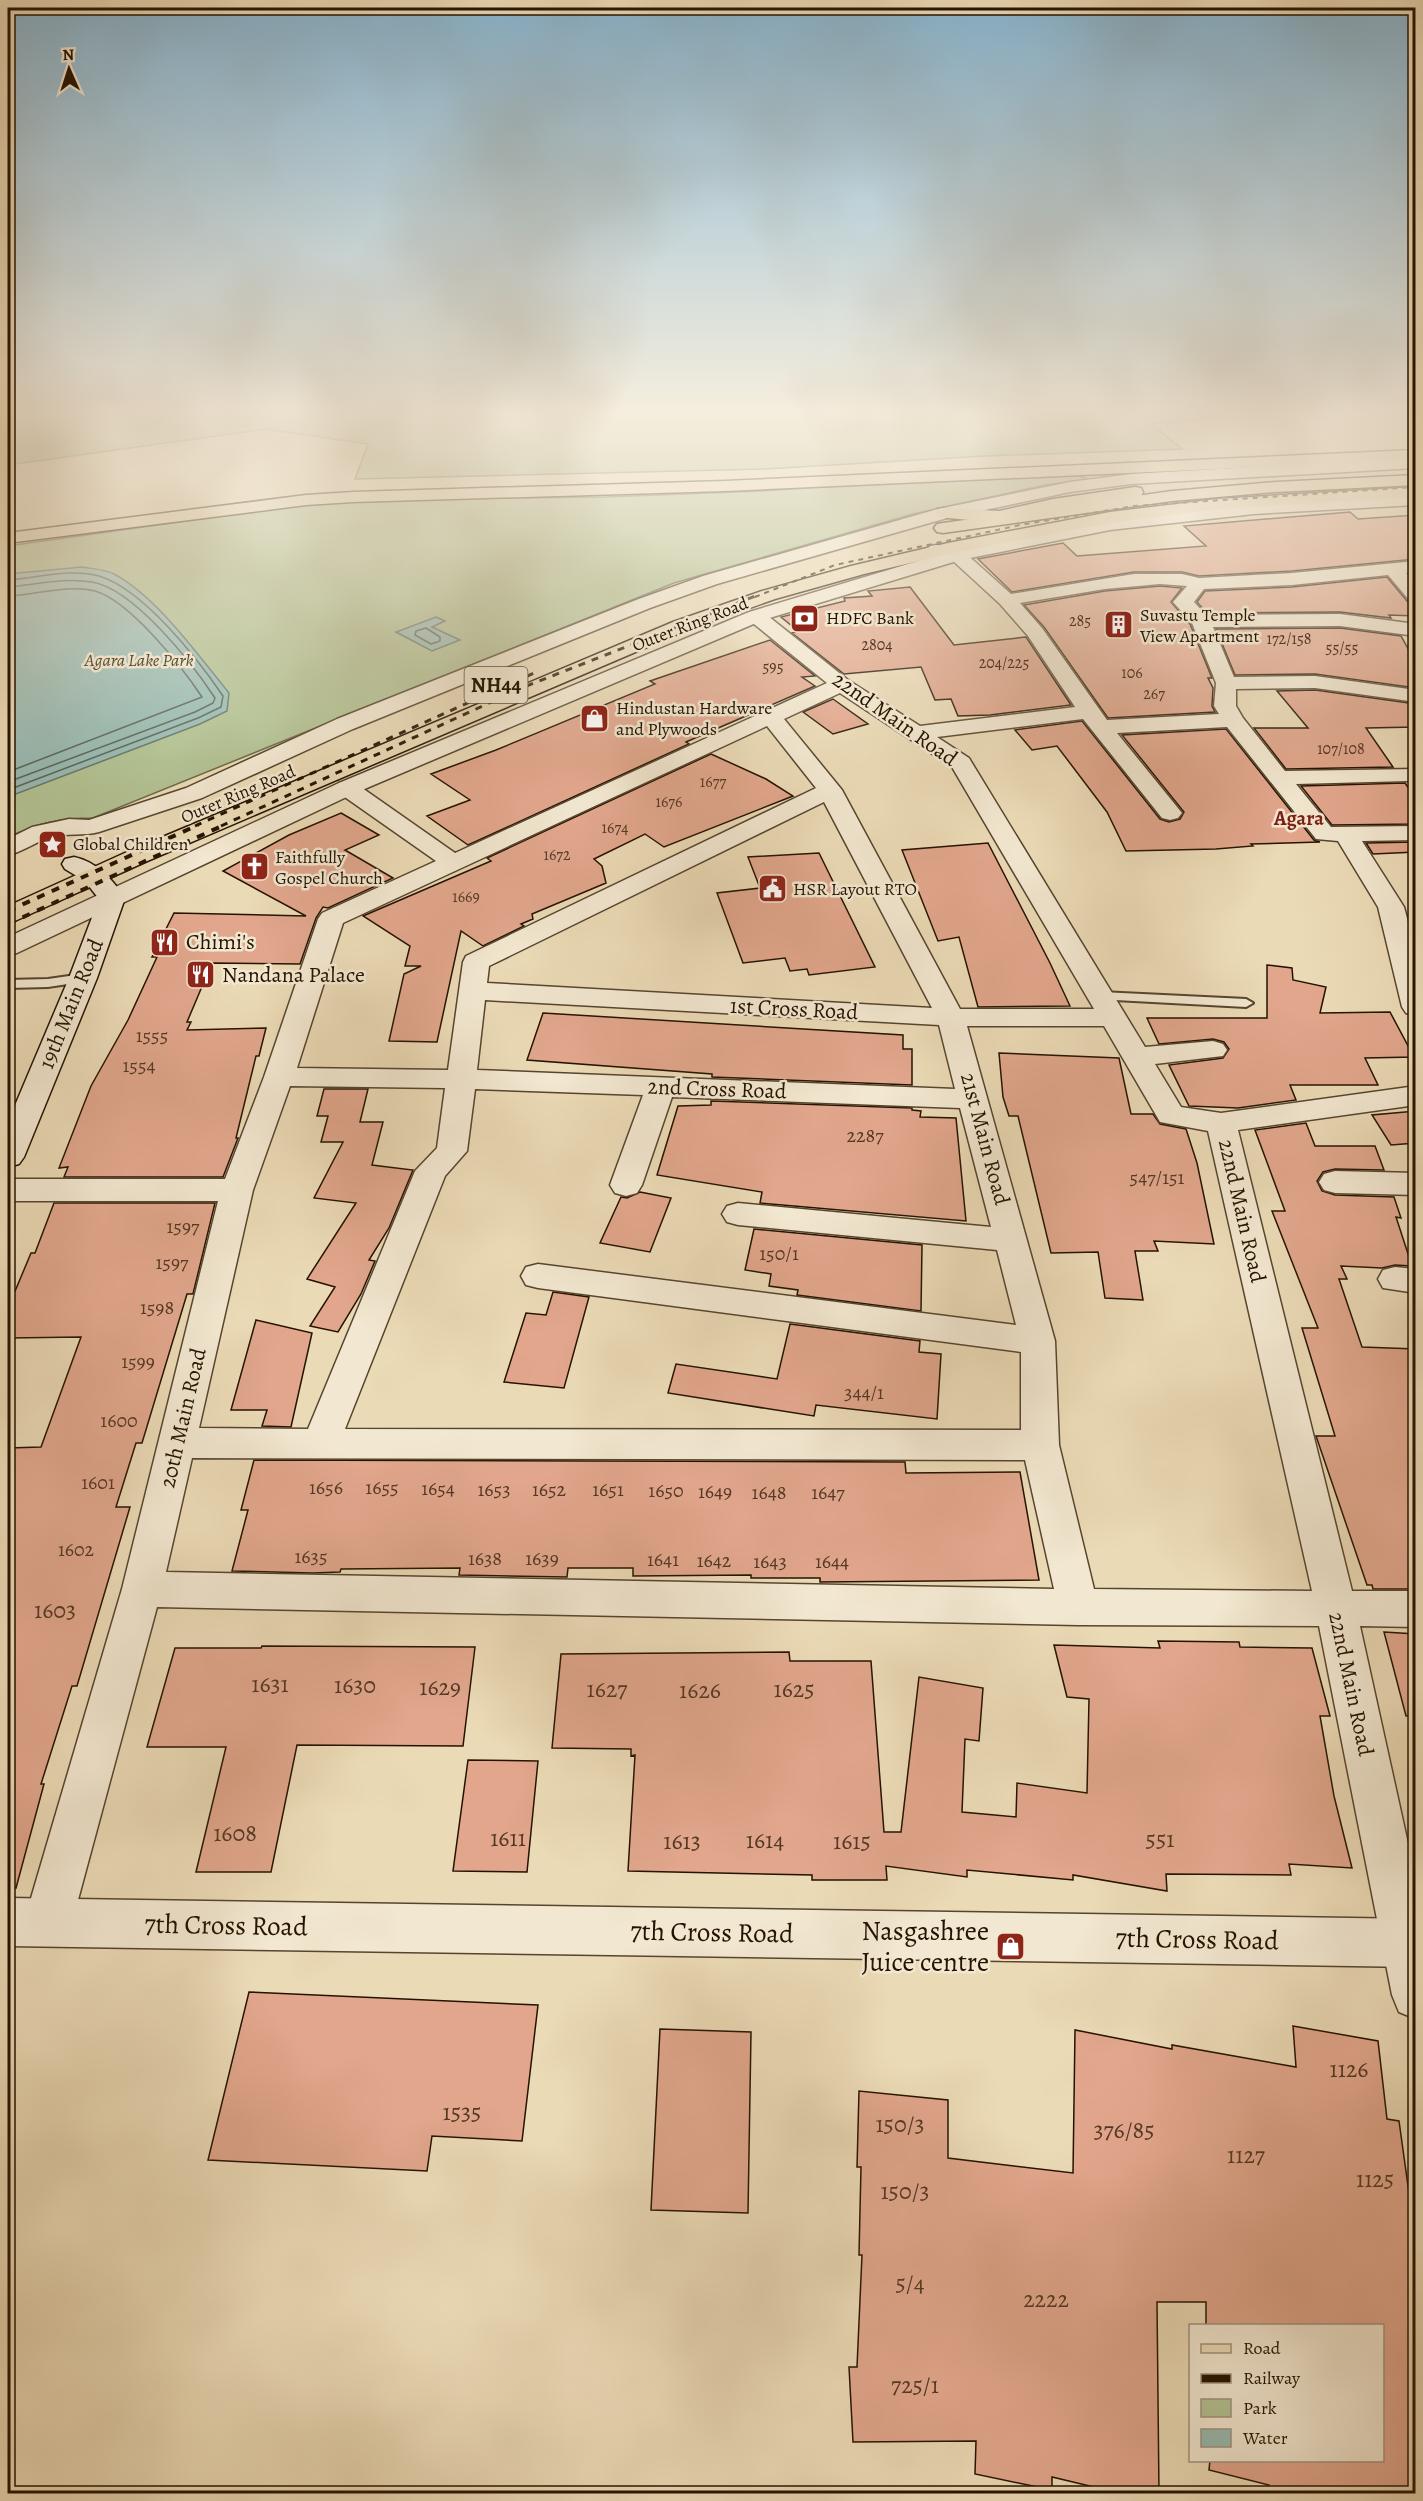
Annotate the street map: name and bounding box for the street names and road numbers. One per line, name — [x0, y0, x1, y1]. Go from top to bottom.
street label: Outer Ring Road — [629, 591, 752, 657]
street label: 22nd Main Road — [827, 665, 964, 773]
road number: NH44 — [464, 667, 528, 703]
street label: Outer Ring Road — [177, 759, 299, 829]
street label: 19th Main Road — [31, 934, 111, 1074]
street label: 1st Cross Road — [729, 991, 859, 1027]
street label: 21st Main Road — [953, 1070, 1017, 1209]
street label: 2nd Cross Road — [647, 1072, 787, 1106]
street label: 22nd Main Road — [1211, 1136, 1273, 1286]
street label: 20th Main Road — [152, 1345, 214, 1491]
street label: 22nd Main Road — [1321, 1609, 1381, 1759]
street label: 7th Cross Road — [144, 1906, 308, 1944]
street label: 7th Cross Road — [630, 1913, 794, 1951]
street label: 7th Cross Road — [1115, 1920, 1279, 1958]

